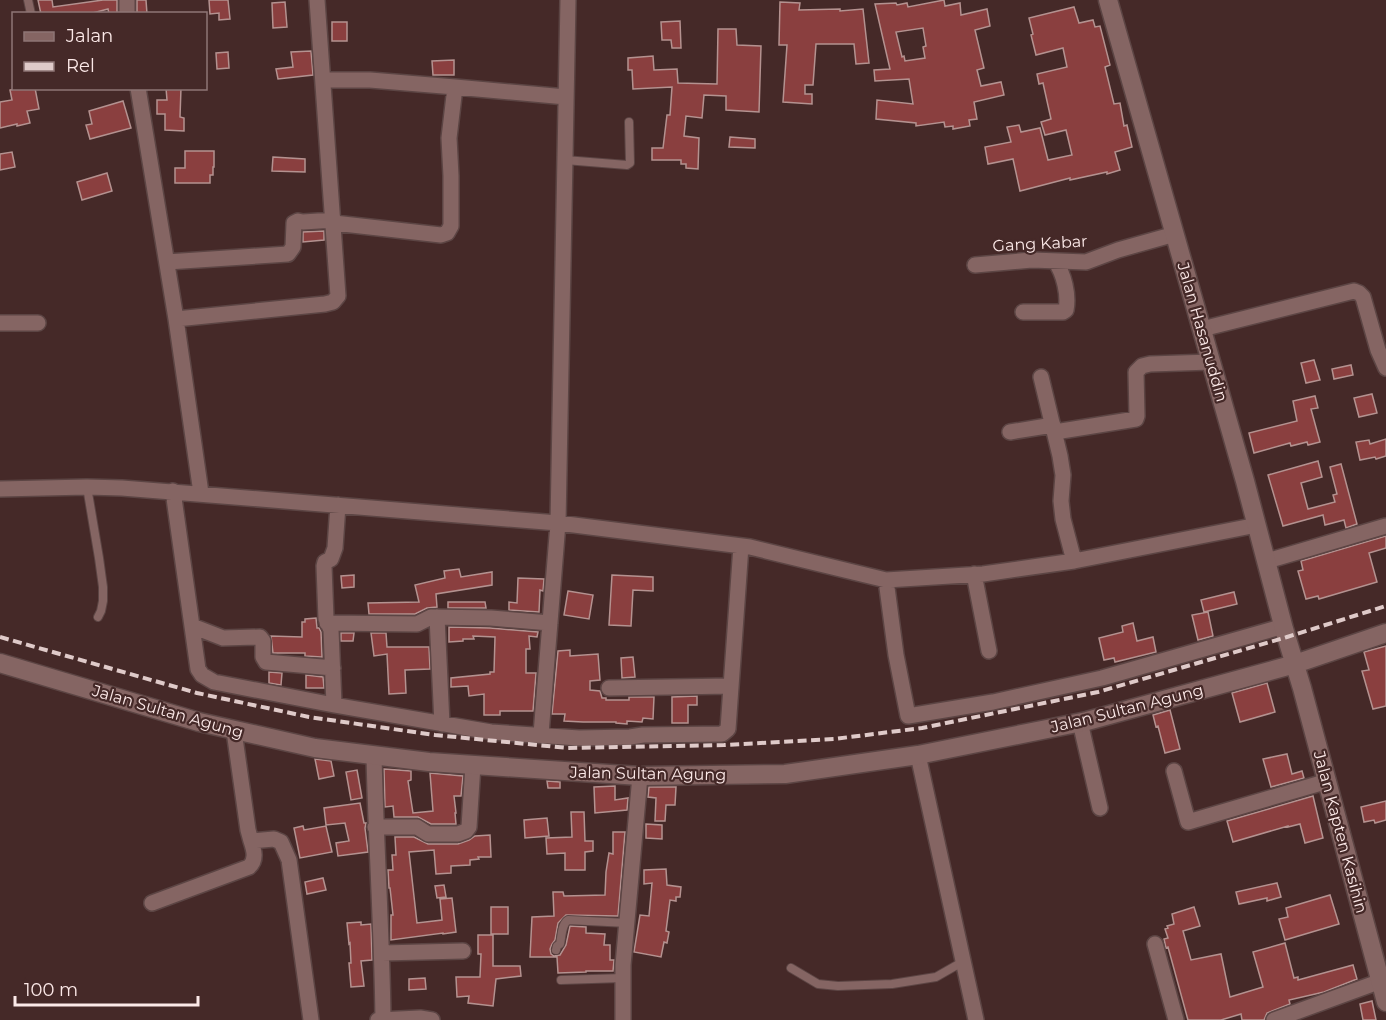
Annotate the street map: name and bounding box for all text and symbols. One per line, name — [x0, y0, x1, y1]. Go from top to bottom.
legend — [12, 12, 207, 90]
text: Jalan — [65, 25, 113, 47]
text: Rel — [66, 55, 95, 77]
street label: Gang Kabar — [992, 232, 1088, 255]
street label: Jalan Hasanuddin — [1173, 259, 1232, 404]
street label: Jalan Sultan Agung — [1048, 680, 1205, 737]
street label: Jalan Sultan Agung — [89, 681, 246, 742]
street label: Jalan Kapten Kasihin — [1309, 748, 1371, 915]
street label: Jalan Sultan Agung — [569, 763, 726, 784]
scale bar — [15, 969, 198, 1007]
text: 100 m — [24, 979, 78, 1001]

